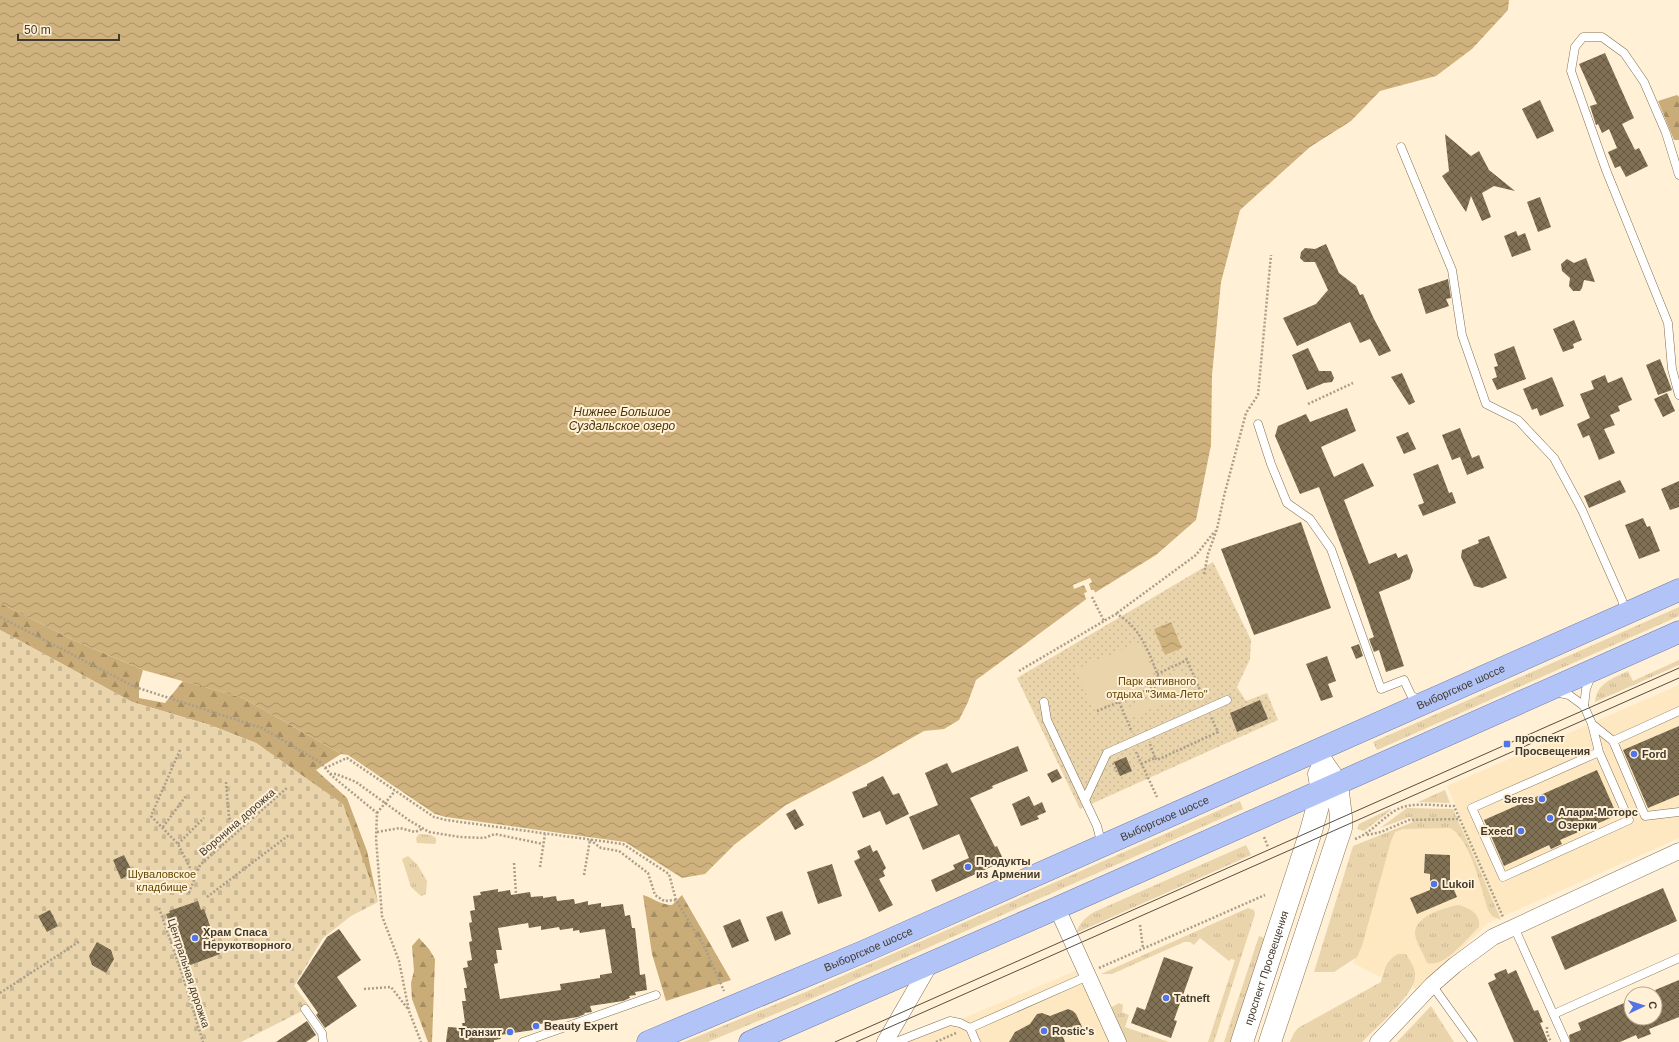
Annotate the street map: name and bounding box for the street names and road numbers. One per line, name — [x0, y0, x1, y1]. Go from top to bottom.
street label: Выборгское шоссе — [1415, 662, 1507, 712]
street label: Воронина дорожка — [197, 785, 278, 858]
street label: Выборгское шоссе — [1119, 793, 1211, 843]
street label: проспект Просвещения — [1242, 909, 1291, 1027]
street label: Центральная дорожка — [166, 917, 213, 1030]
street label: Выборгское шоссе — [822, 925, 914, 974]

